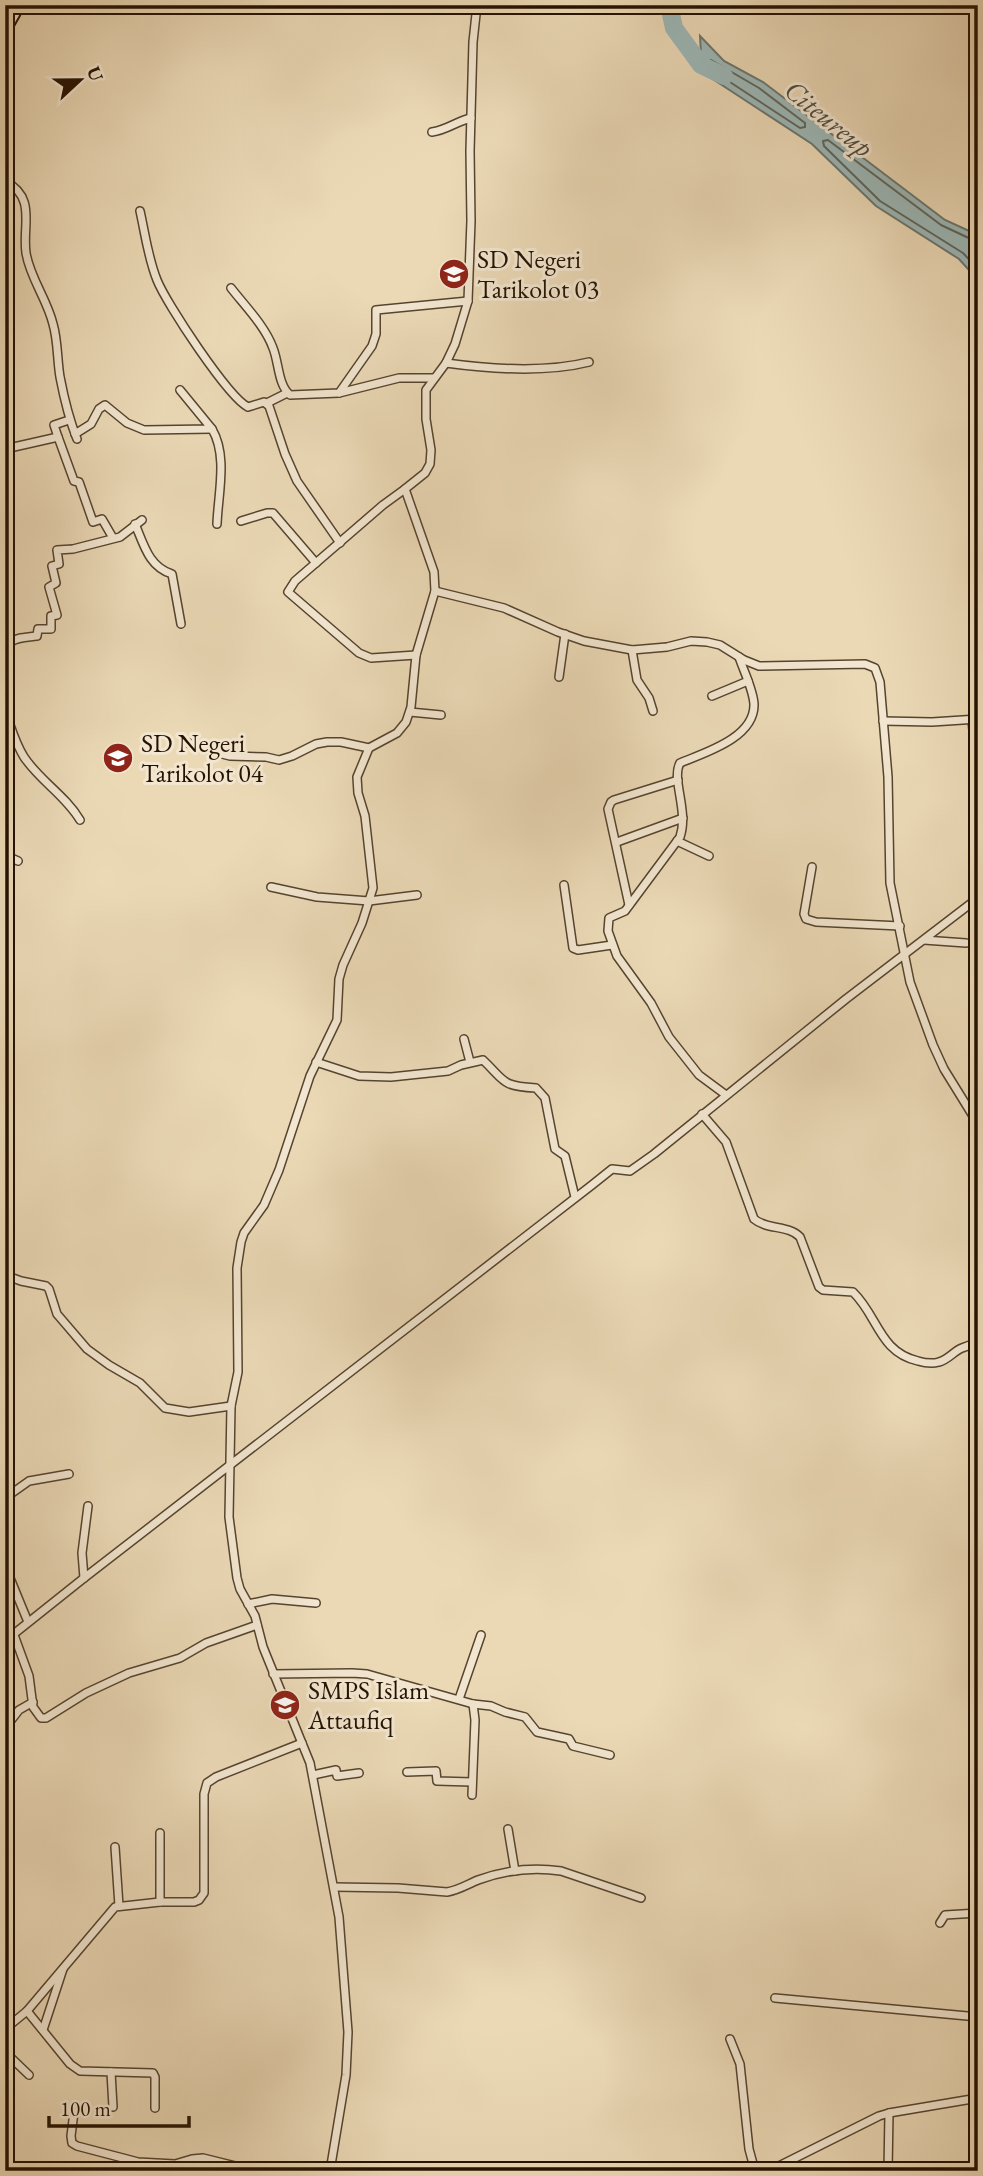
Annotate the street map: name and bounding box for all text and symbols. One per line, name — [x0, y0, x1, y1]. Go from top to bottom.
north arrow — [46, 46, 116, 116]
text: U — [81, 63, 110, 85]
water label: Citeureup — [777, 71, 881, 165]
place label: SD Negeri Tarikolot 03 — [477, 242, 599, 306]
school or university icon: SD Negeri Tarikolot 03 — [437, 257, 471, 291]
place label: SD Negeri Tarikolot 04 — [141, 726, 264, 790]
school or university icon: SD Negeri Tarikolot 04 — [101, 741, 135, 775]
place label: SMPS Islam Attaufiq — [307, 1673, 429, 1737]
school or university icon: SMPS Islam Attaufiq — [268, 1688, 302, 1722]
scale bar — [49, 2085, 189, 2129]
text: 100 m — [60, 2095, 111, 2122]

